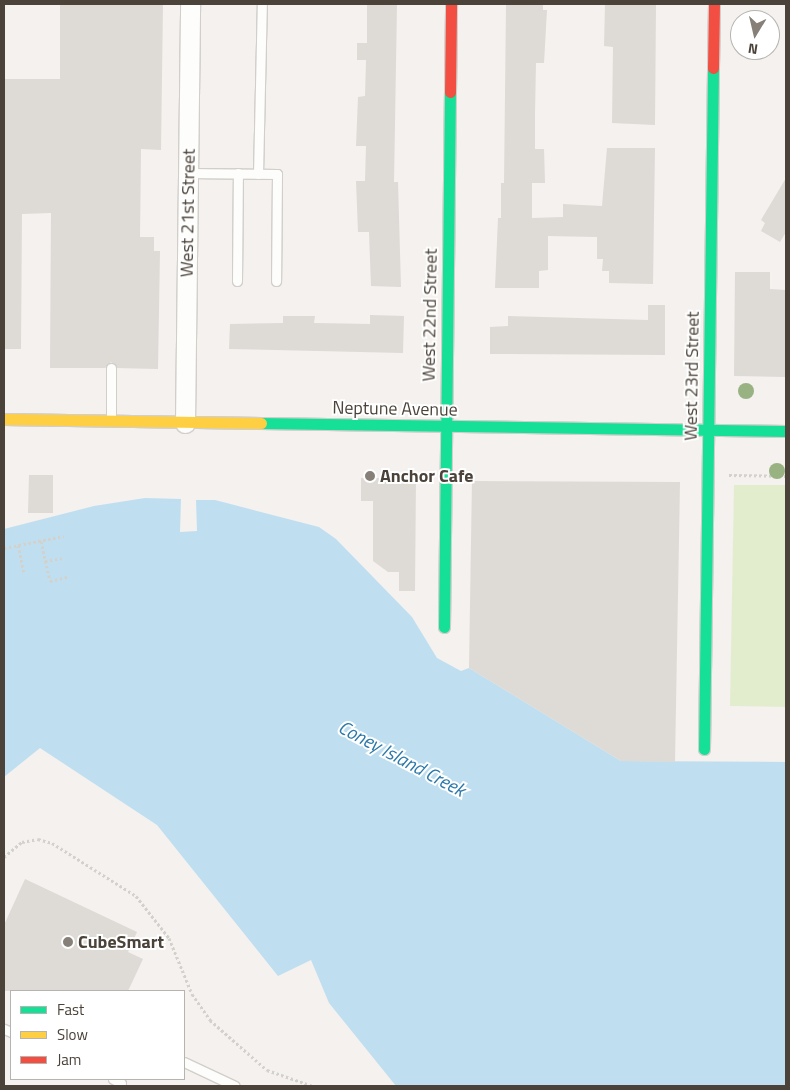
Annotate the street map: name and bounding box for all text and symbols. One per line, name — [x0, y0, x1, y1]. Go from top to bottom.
north arrow — [730, 10, 780, 60]
text: N — [746, 38, 759, 60]
street label: West 21st Street — [176, 149, 200, 277]
street label: West 22nd Street — [418, 248, 442, 382]
street label: West 23rd Street — [680, 311, 704, 441]
street label: Neptune Avenue — [332, 397, 458, 421]
place label: Anchor Cafe — [380, 465, 474, 487]
marker: Anchor Cafe — [364, 470, 376, 482]
water label: Coney Island Creek — [335, 715, 469, 801]
place label: CubeSmart — [78, 931, 164, 953]
marker: CubeSmart — [62, 936, 74, 948]
legend — [10, 990, 185, 1080]
text: Fast — [57, 998, 84, 1021]
text: Slow — [57, 1023, 88, 1046]
text: Jam — [57, 1048, 81, 1071]

